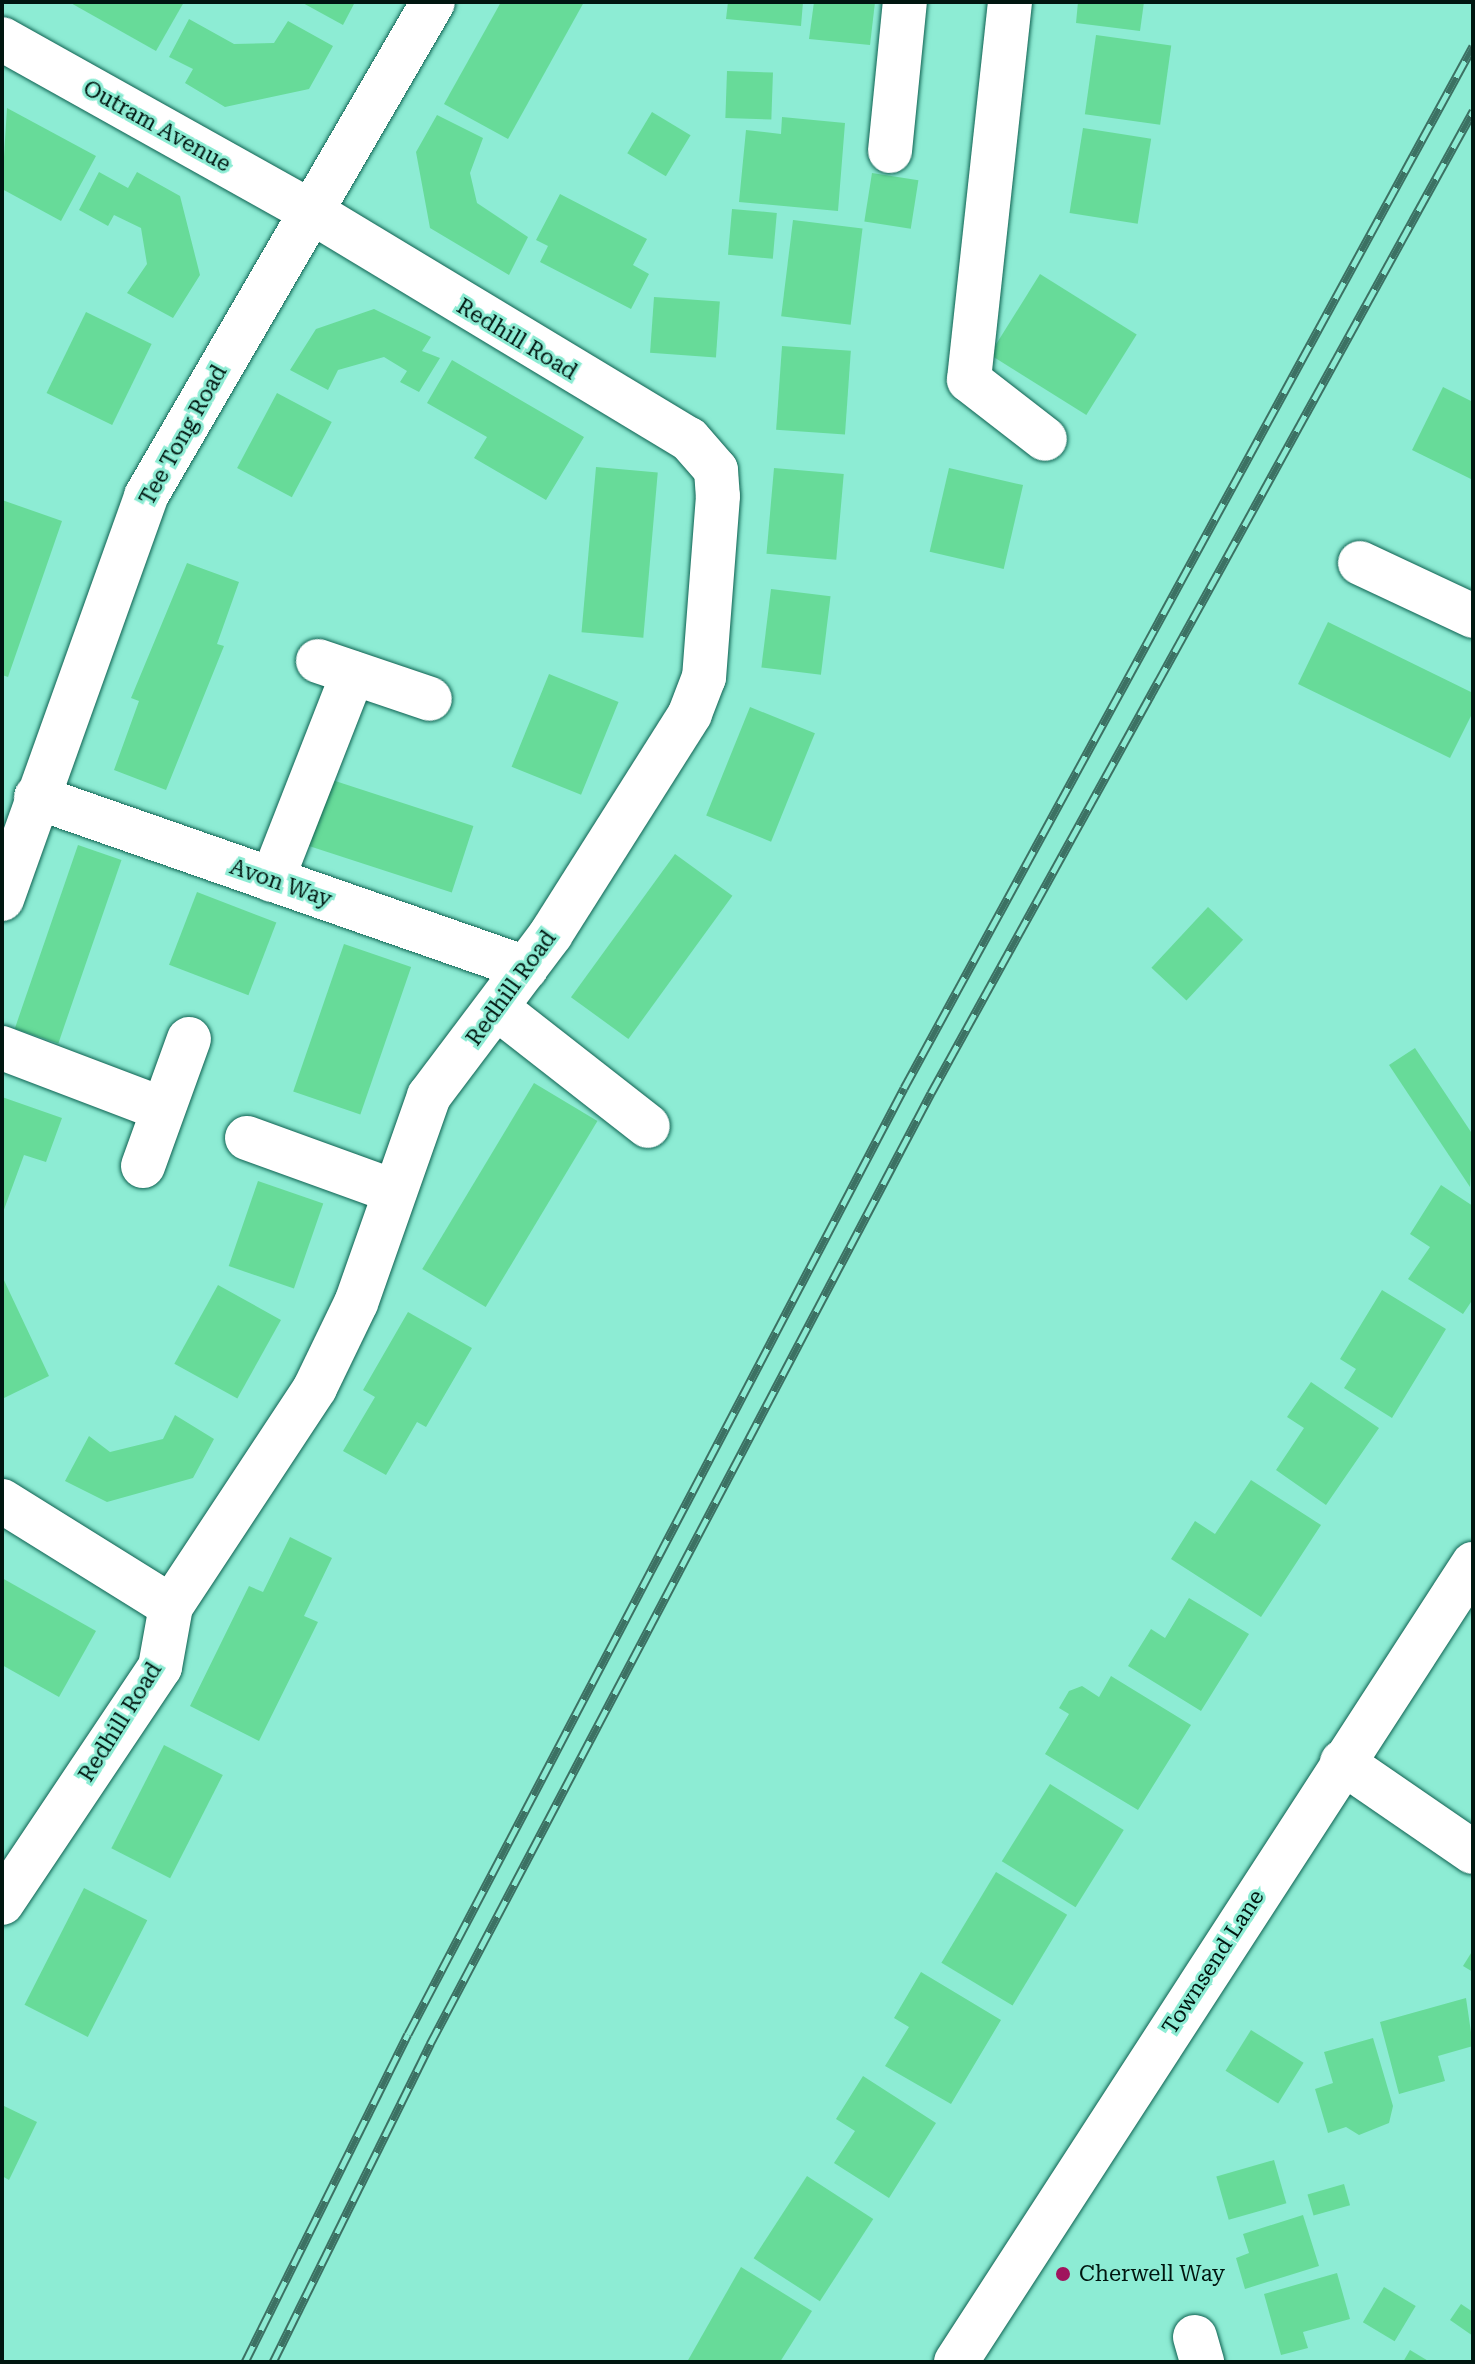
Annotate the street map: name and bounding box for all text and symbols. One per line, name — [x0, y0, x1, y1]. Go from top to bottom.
street label: Outram Avenue — [79, 75, 235, 177]
street label: Redhill Road — [452, 293, 582, 385]
street label: Tee Tong Road — [134, 360, 232, 510]
street label: Avon Way — [227, 853, 335, 913]
street label: Redhill Road — [460, 925, 562, 1051]
street label: Redhill Road — [73, 1657, 167, 1787]
street label: Townsend Lane — [1156, 1885, 1270, 2039]
place label: Cherwell Way — [1079, 2261, 1225, 2287]
marker: Cherwell Way — [1054, 2265, 1072, 2283]

